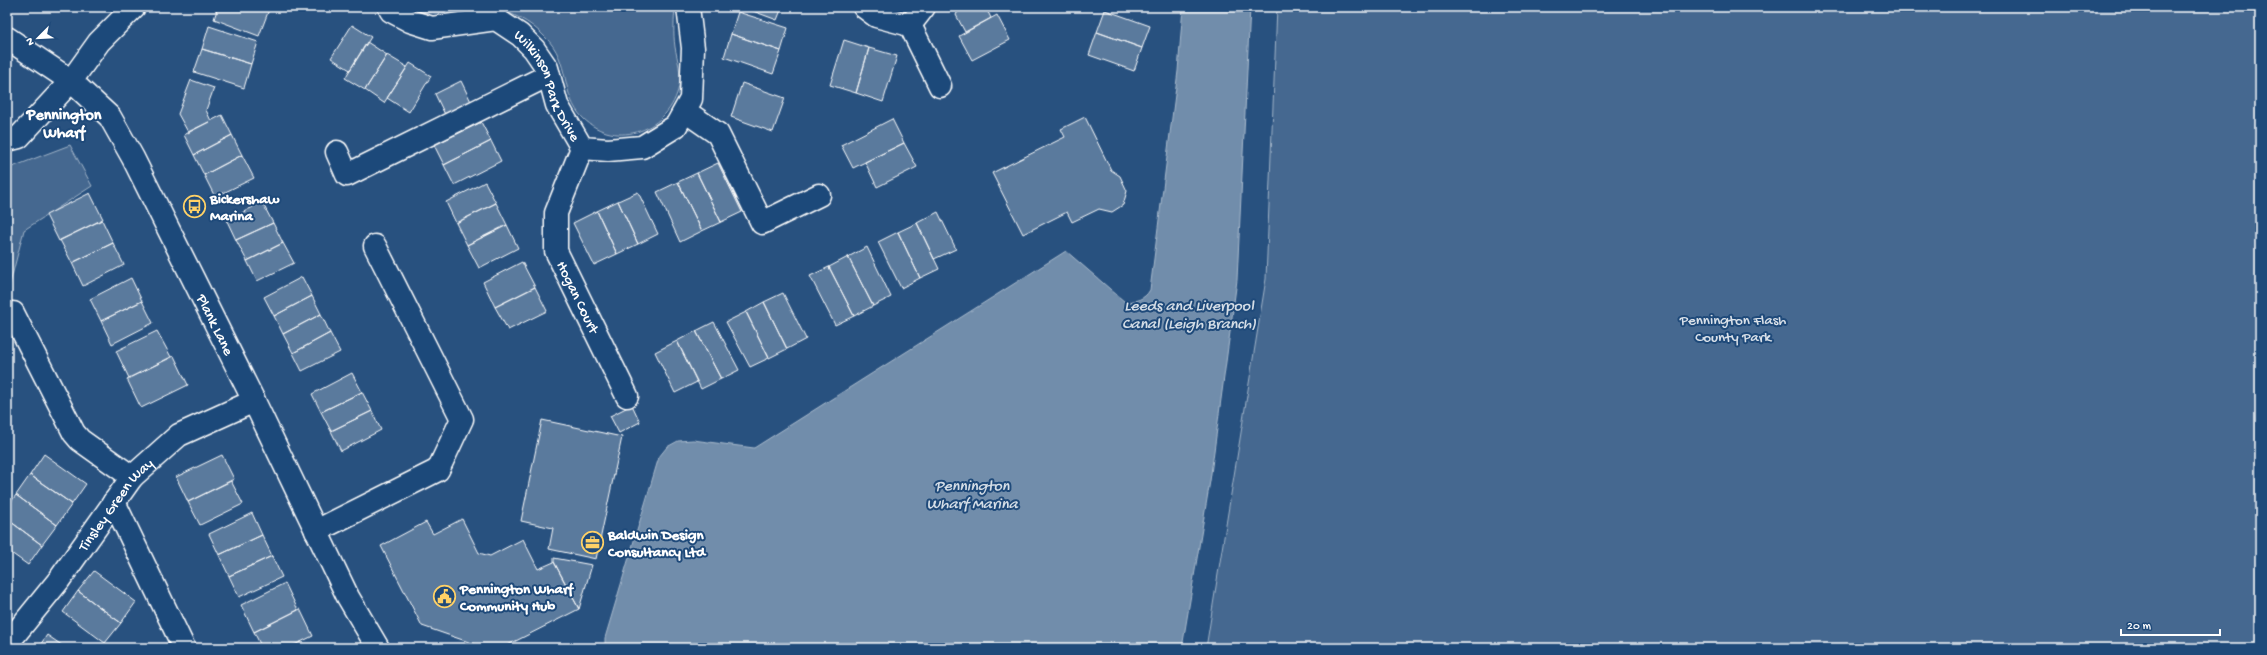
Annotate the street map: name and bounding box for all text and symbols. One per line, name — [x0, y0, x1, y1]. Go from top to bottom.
north arrow — [18, 18, 58, 58]
street label: Wilkinson Park Drive — [509, 27, 583, 145]
text: N — [24, 36, 38, 47]
district label: Pennington Wharf — [26, 107, 102, 144]
place label: Bickershaw Marina — [209, 191, 280, 226]
bus stop icon: Bickershaw Marina — [181, 194, 207, 220]
street label: Hogan Court — [551, 259, 603, 339]
street label: Plank Lane — [191, 291, 237, 359]
water label: Leeds and Liverpool Canal (Leigh Branch) — [1122, 298, 1256, 335]
park label: Pennington Flash County Park — [1679, 312, 1786, 347]
street label: Tinsley Green Way — [75, 455, 158, 556]
water label: Pennington Wharf Marina — [926, 478, 1019, 515]
place label: Baldwin Design Consultancy Ltd — [607, 527, 707, 562]
office icon: Baldwin Design Consultancy Ltd — [580, 530, 606, 556]
place label: Pennington Wharf Community Hub — [459, 581, 574, 616]
public building icon: Pennington Wharf Community Hub — [431, 584, 457, 610]
scale bar — [2121, 611, 2220, 637]
text: 20 m — [2127, 620, 2152, 634]

